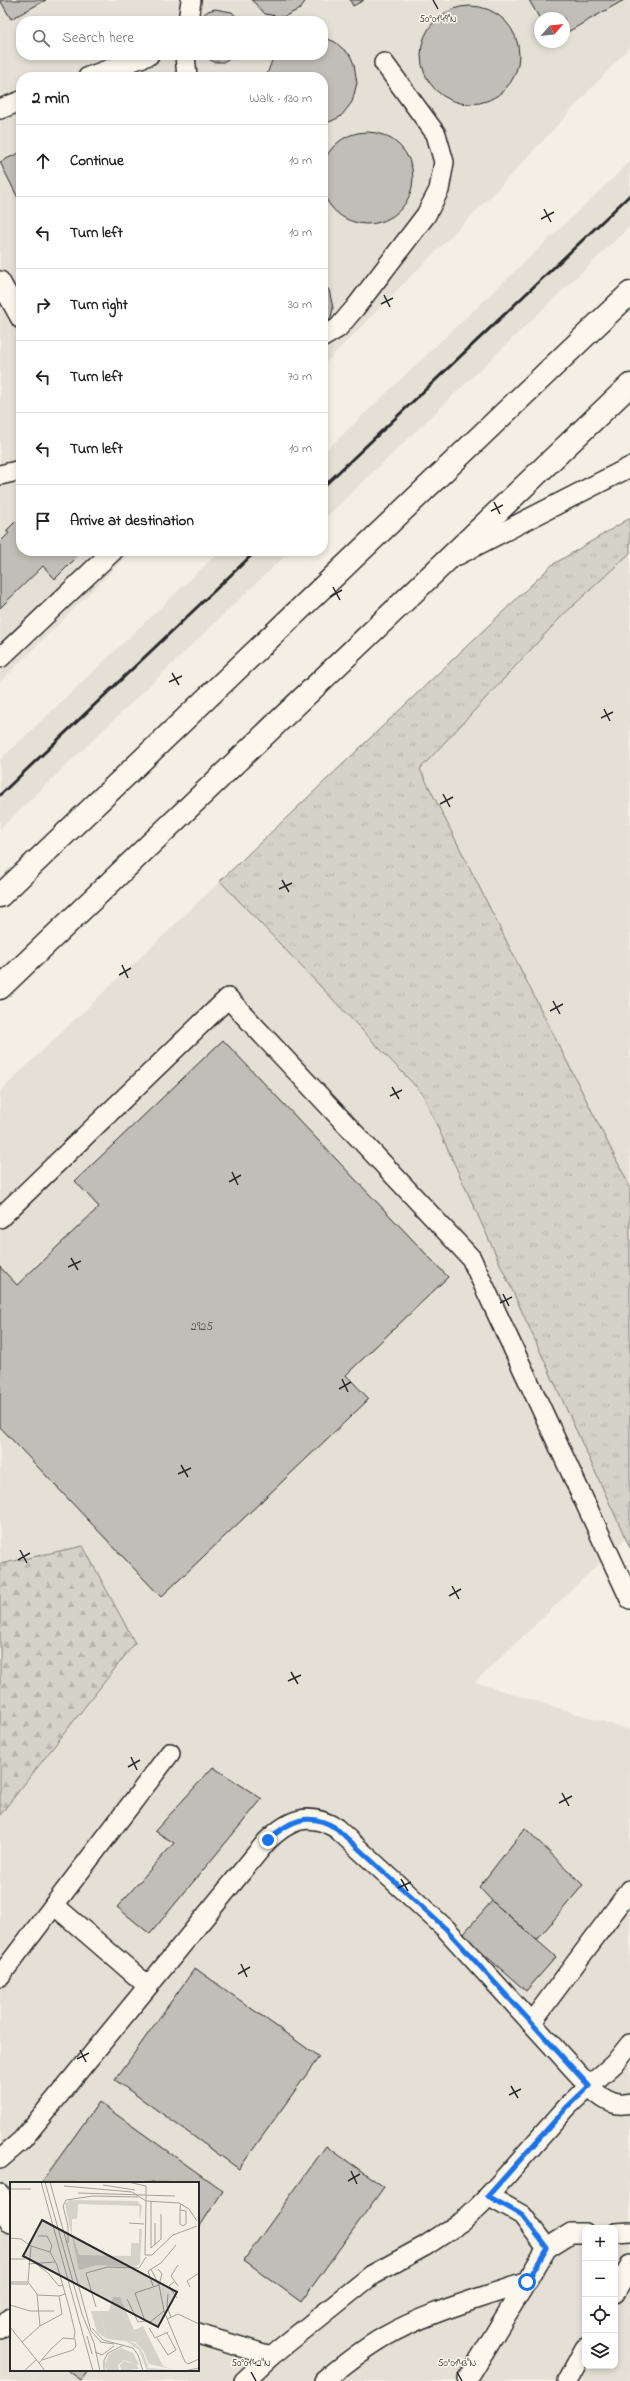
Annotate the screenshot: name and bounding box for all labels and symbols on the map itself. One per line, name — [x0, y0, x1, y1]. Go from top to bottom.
text: 50°01'49"N — [419, 12, 457, 27]
north arrow — [534, 12, 570, 48]
house number: 2925 — [191, 1318, 213, 1336]
route end — [259, 1831, 277, 1849]
inset map — [10, 2182, 199, 2371]
route start — [518, 2273, 536, 2291]
text: 50°01'42"N — [231, 2356, 271, 2371]
text: 50°01'43"N — [438, 2356, 477, 2371]

